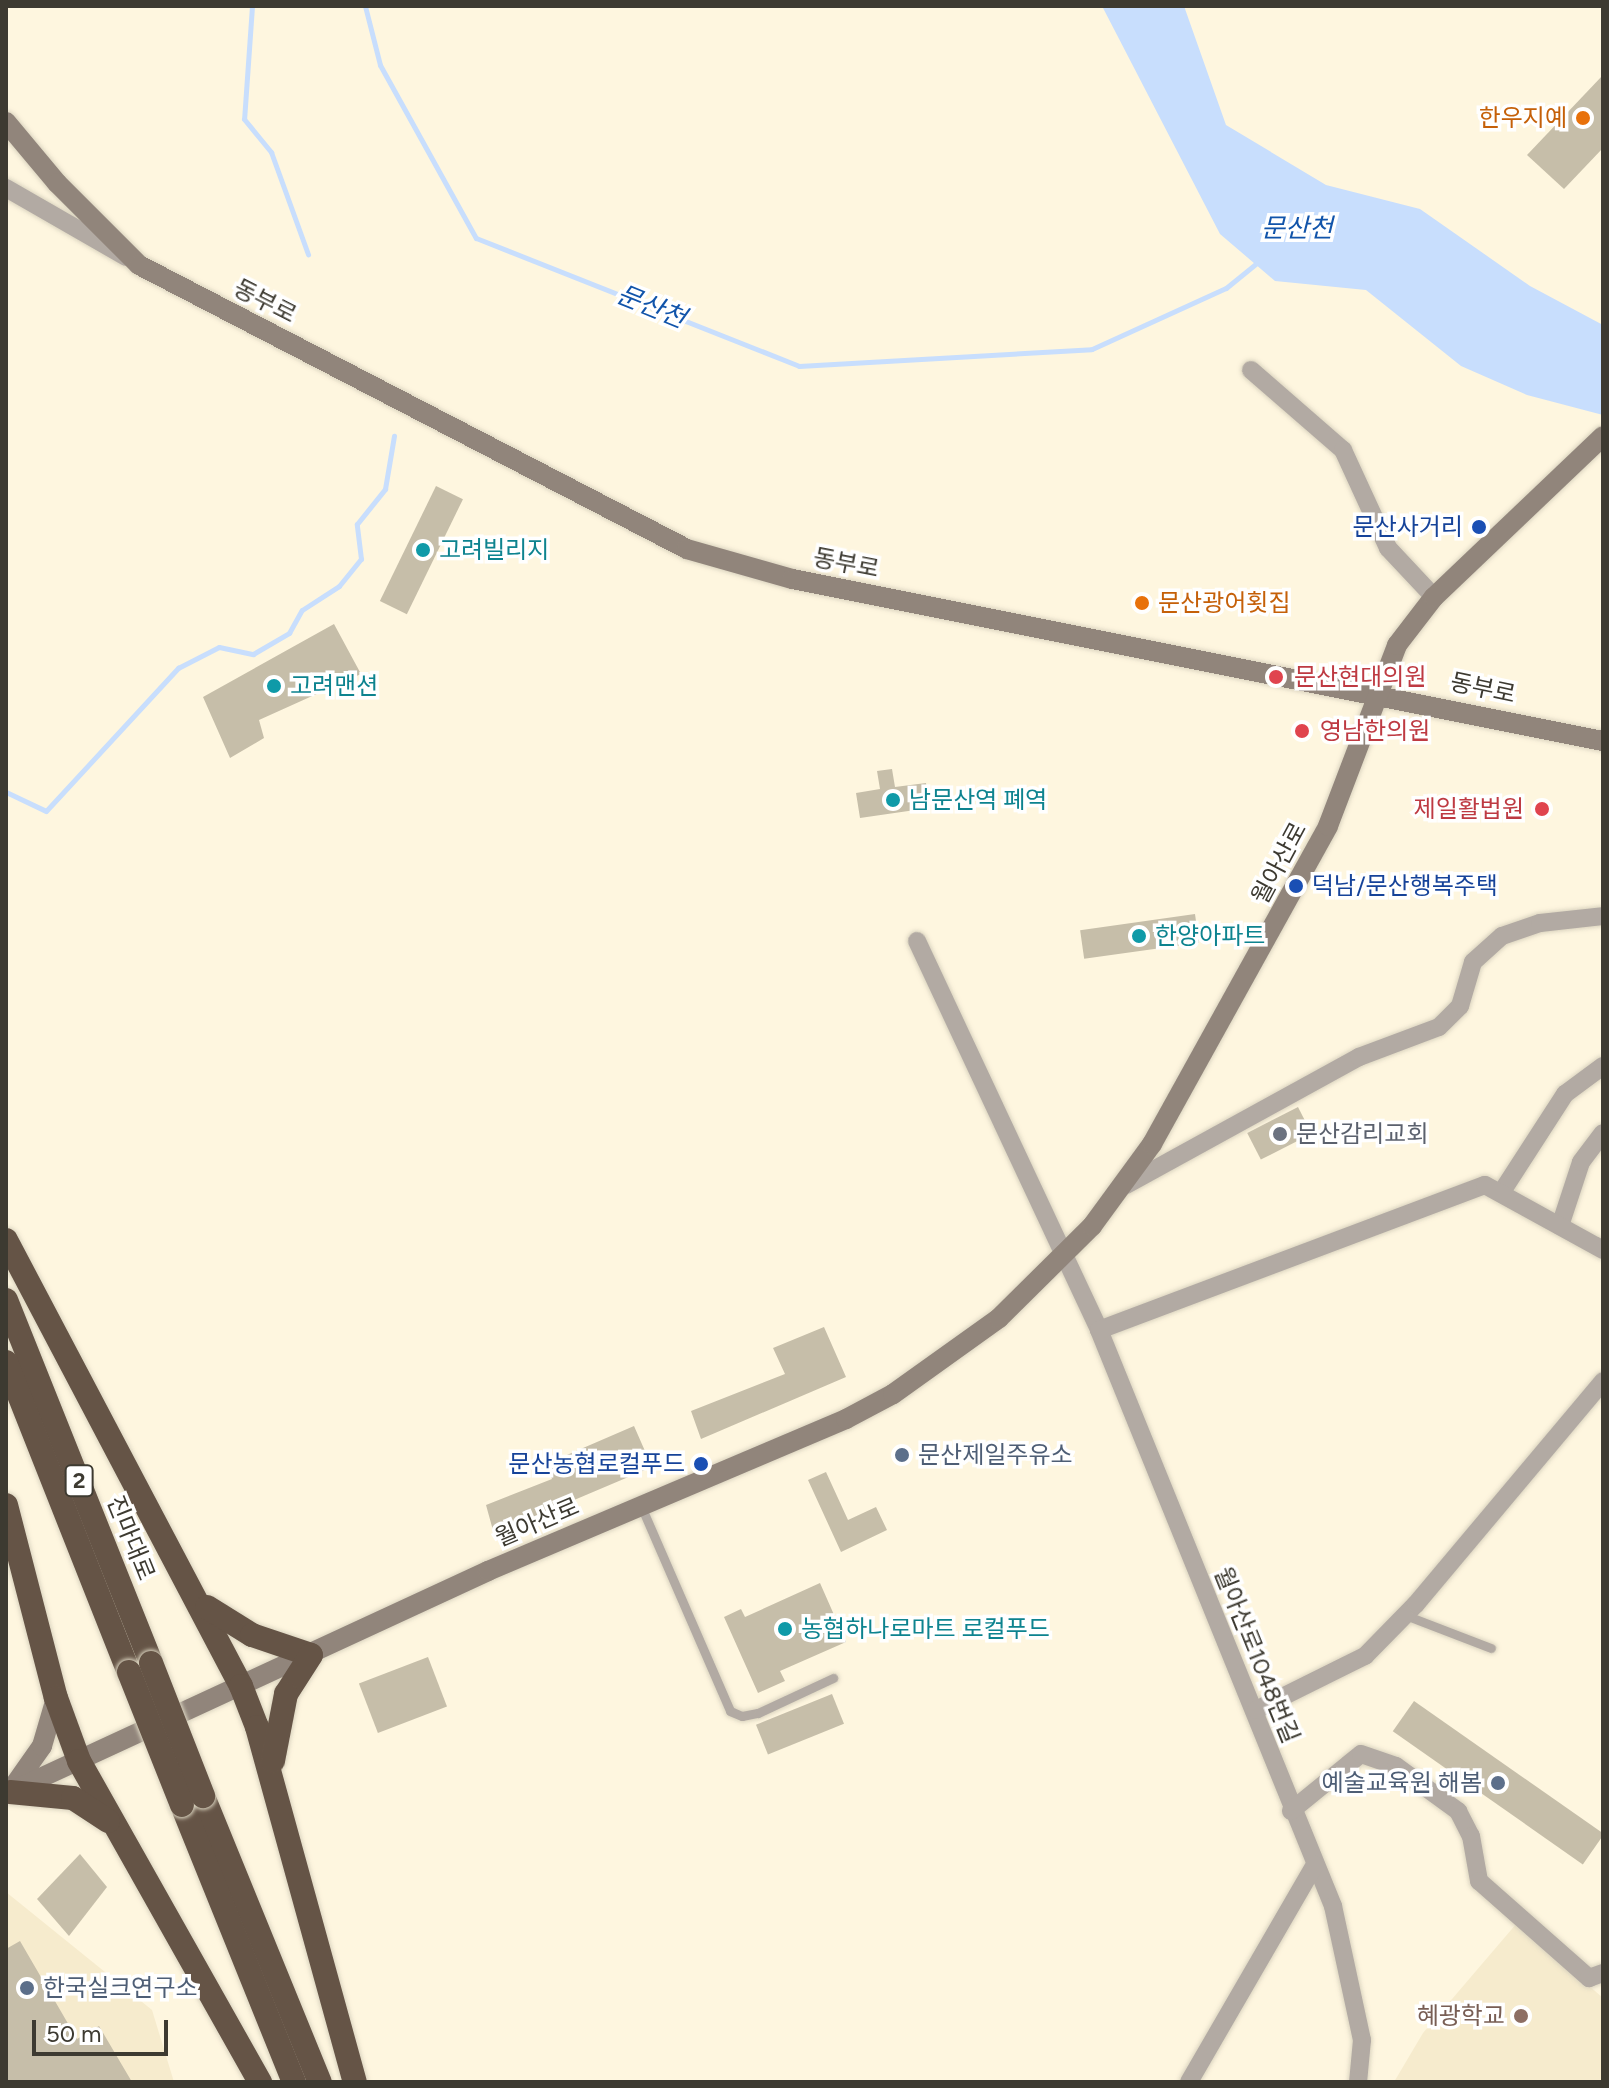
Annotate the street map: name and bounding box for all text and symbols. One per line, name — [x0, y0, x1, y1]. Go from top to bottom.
place label: 한우지예 — [1479, 104, 1567, 132]
marker: 한우지예 — [1574, 109, 1592, 127]
water label: 문산천 — [1261, 213, 1333, 245]
street label: 동부로 — [229, 273, 301, 329]
water label: 문산천 — [612, 279, 690, 335]
place label: 문산사거리 — [1353, 513, 1463, 541]
marker: 문산사거리 — [1470, 518, 1488, 536]
place label: 고려빌리지 — [439, 536, 549, 564]
marker: 고려빌리지 — [414, 541, 432, 559]
street label: 동부로 — [811, 543, 881, 583]
place label: 문산광어횟집 — [1158, 589, 1290, 617]
marker: 문산광어횟집 — [1133, 594, 1151, 612]
place label: 문산현대의원 — [1294, 663, 1426, 691]
marker: 문산현대의원 — [1265, 666, 1287, 688]
street label: 동부로 — [1448, 667, 1518, 709]
place label: 고려맨션 — [290, 672, 378, 700]
marker: 고려맨션 — [265, 677, 283, 695]
place label: 영남한의원 — [1320, 717, 1430, 745]
marker: 영남한의원 — [1291, 720, 1313, 742]
place label: 남문산역 폐역 — [909, 786, 1047, 814]
marker: 남문산역 폐역 — [884, 791, 902, 809]
place label: 제일활법원 — [1414, 795, 1524, 823]
marker: 제일활법원 — [1531, 798, 1553, 820]
street label: 월아산로 — [1246, 817, 1312, 909]
place label: 덕남/문산행복주택 — [1312, 872, 1498, 900]
marker: 덕남/문산행복주택 — [1287, 877, 1305, 895]
place label: 한양아파트 — [1155, 922, 1265, 950]
marker: 한양아파트 — [1130, 927, 1148, 945]
place label: 문산감리교회 — [1296, 1120, 1428, 1148]
marker: 문산감리교회 — [1271, 1125, 1289, 1143]
place label: 문산제일주유소 — [918, 1441, 1073, 1469]
marker: 문산제일주유소 — [893, 1446, 911, 1464]
place label: 문산농협로컬푸드 — [508, 1450, 685, 1478]
marker: 문산농협로컬푸드 — [692, 1455, 710, 1473]
road number: 2 — [63, 1463, 95, 1499]
street label: 월아산로 — [491, 1491, 583, 1553]
street label: 진마대로 — [101, 1492, 161, 1584]
street label: 월아산로1048번길 — [1209, 1563, 1305, 1747]
place label: 농협하나로마트 로컬푸드 — [801, 1615, 1050, 1643]
marker: 농협하나로마트 로컬푸드 — [776, 1620, 794, 1638]
place label: 예술교육원 해봄 — [1322, 1769, 1482, 1797]
marker: 예술교육원 해봄 — [1489, 1774, 1507, 1792]
place label: 한국실크연구소 — [43, 1974, 198, 2002]
marker: 한국실크연구소 — [18, 1979, 36, 1997]
place label: 혜광학교 — [1417, 2002, 1505, 2030]
scale bar — [36, 2004, 172, 2054]
marker: 혜광학교 — [1512, 2007, 1530, 2025]
text: 50 m — [46, 2019, 102, 2048]

